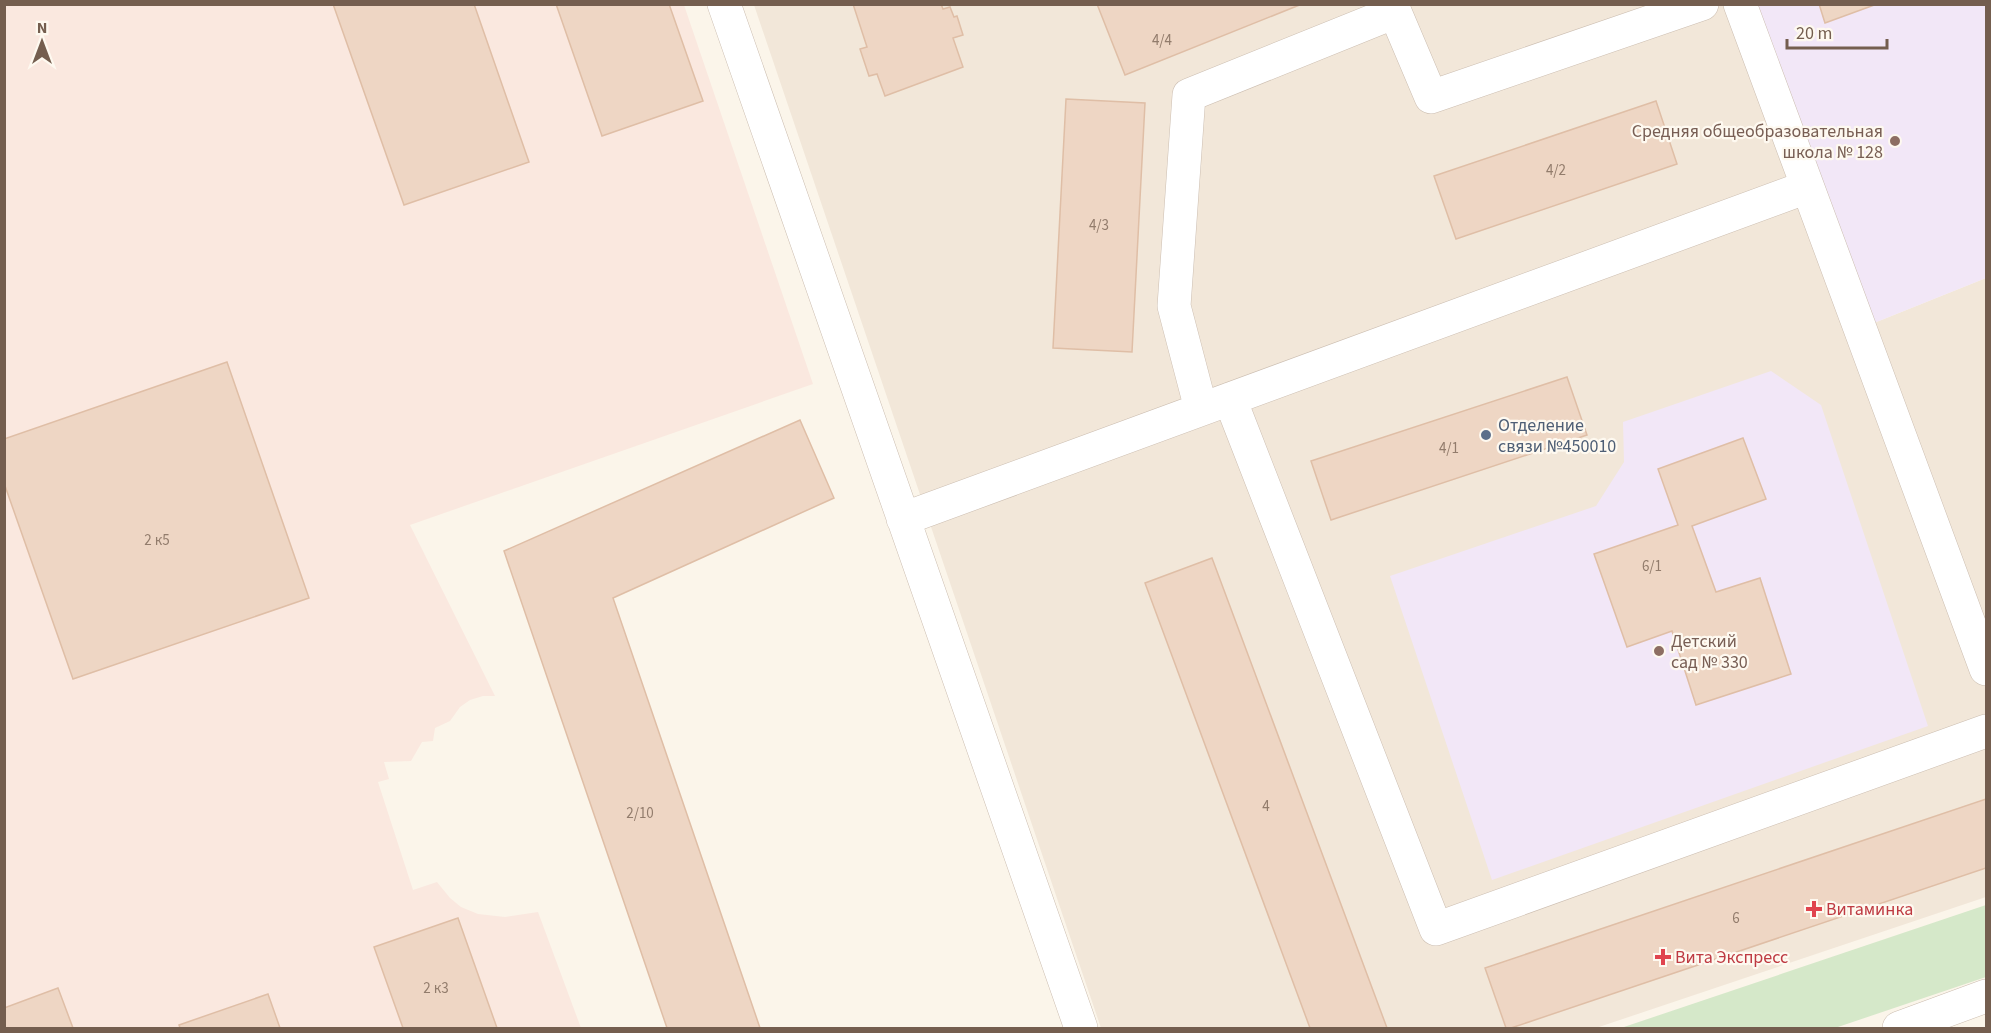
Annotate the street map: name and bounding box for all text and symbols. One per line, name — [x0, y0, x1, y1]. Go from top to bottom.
north arrow — [12, 12, 72, 72]
scale bar — [1787, 12, 1888, 50]
text: N — [37, 17, 47, 39]
text: 20 m — [1796, 21, 1832, 46]
house number: 4/4 — [1152, 30, 1173, 51]
place label: Средняя общеобразовательная школа № 128 — [1632, 119, 1883, 165]
marker: Средняя общеобразовательная школа № 128 — [1888, 134, 1902, 148]
house number: 4/2 — [1546, 160, 1566, 181]
house number: 4/3 — [1089, 215, 1109, 236]
place label: Отделение связи №450010 — [1498, 413, 1616, 459]
marker: Отделение связи №450010 — [1479, 428, 1493, 442]
house number: 4/1 — [1439, 438, 1459, 459]
house number: 2 к5 — [144, 530, 170, 551]
house number: 6/1 — [1642, 556, 1662, 577]
place label: Детский сад № 330 — [1671, 629, 1748, 675]
marker: Детский сад № 330 — [1652, 644, 1666, 658]
house number: 4 — [1262, 796, 1270, 817]
house number: 2/10 — [626, 803, 654, 824]
place label: Витаминка — [1826, 897, 1913, 922]
marker: Витаминка — [1807, 902, 1821, 916]
house number: 6 — [1732, 908, 1740, 929]
place label: Вита Экспресс — [1675, 945, 1788, 970]
marker: Вита Экспресс — [1656, 950, 1670, 964]
house number: 2 к3 — [423, 978, 449, 999]

